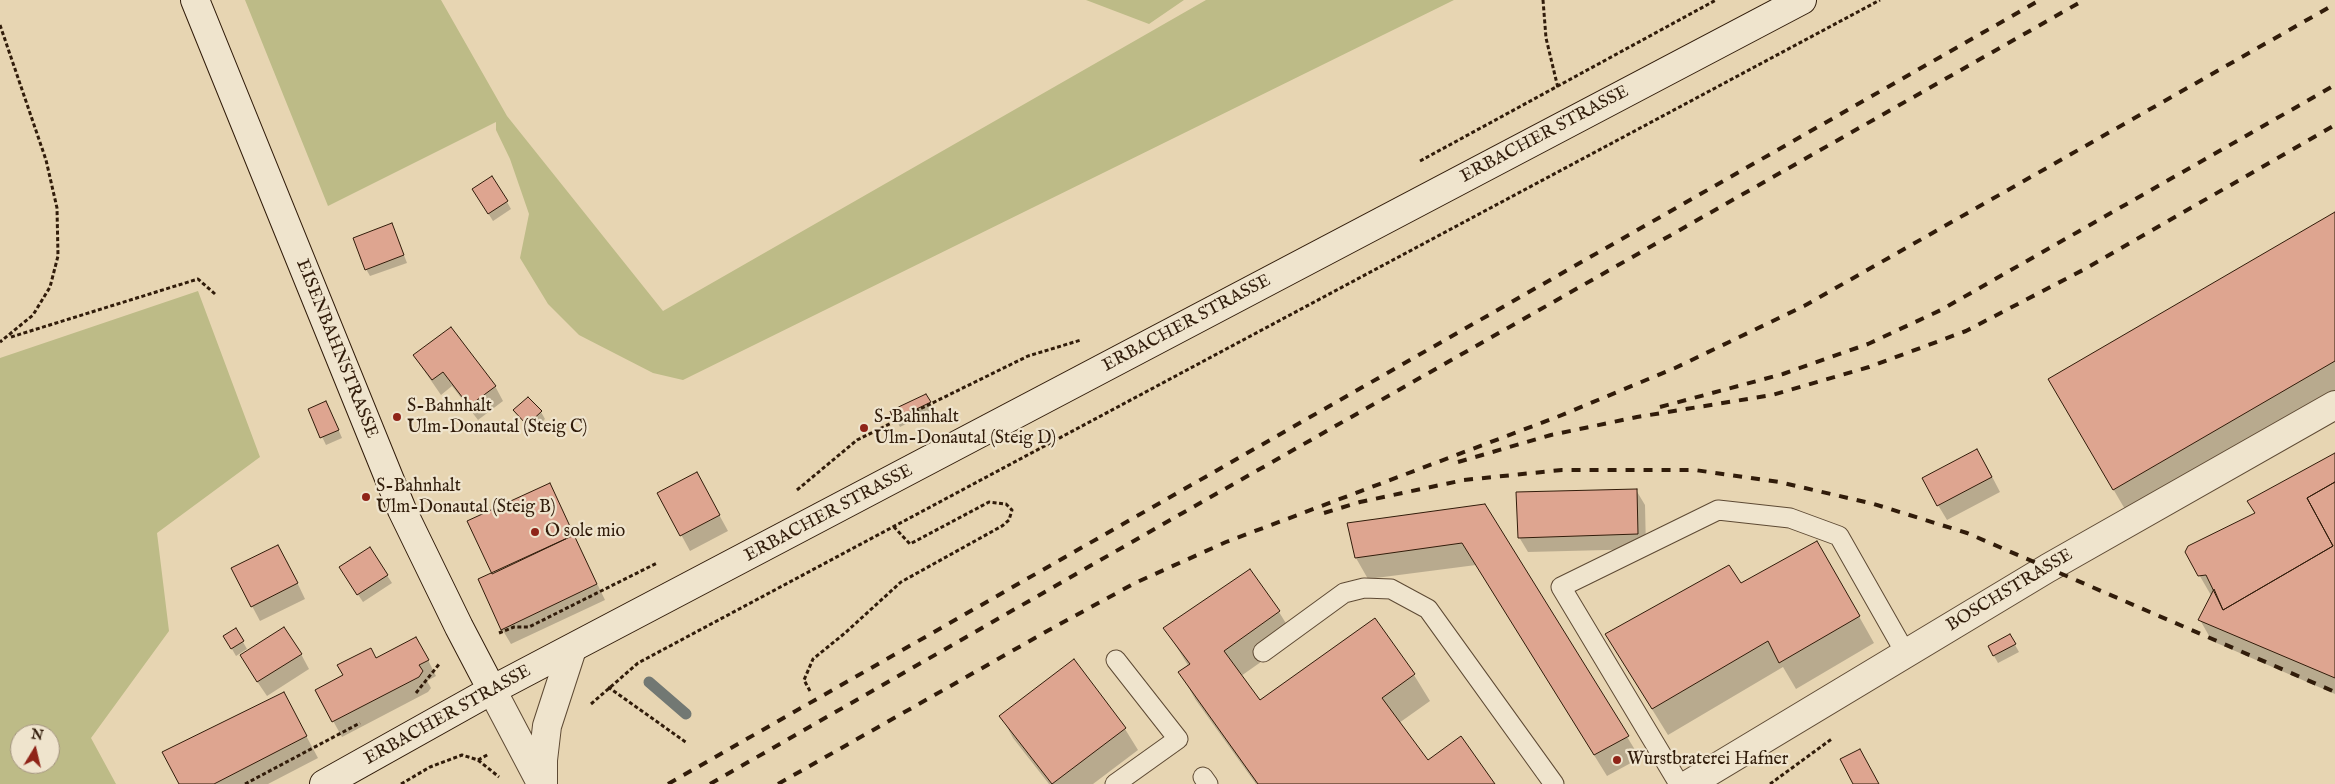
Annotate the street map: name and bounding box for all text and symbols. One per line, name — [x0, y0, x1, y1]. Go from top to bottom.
street label: ERBACHER STRASSE — [1457, 82, 1633, 188]
street label: EISENBAHNSTRASSE — [290, 256, 382, 442]
street label: ERBACHER STRASSE — [1099, 271, 1275, 377]
place label: S-Bahnhalt Ulm-Donautal (Steig C) — [407, 396, 587, 438]
place label: S-Bahnhalt Ulm-Donautal (Steig D) — [874, 407, 1056, 449]
marker: S-Bahnhalt Ulm-Donautal (Steig C) — [391, 411, 403, 423]
marker: S-Bahnhalt Ulm-Donautal (Steig D) — [858, 422, 870, 434]
street label: ERBACHER STRASSE — [741, 461, 917, 567]
place label: S-Bahnhalt Ulm-Donautal (Steig B) — [376, 476, 555, 518]
marker: S-Bahnhalt Ulm-Donautal (Steig B) — [360, 491, 372, 503]
place label: O sole mio — [545, 521, 625, 543]
marker: O sole mio — [529, 526, 541, 538]
street label: BOSCHSTRASSE — [1943, 545, 2077, 637]
street label: ERBACHER STRASSE — [361, 661, 535, 771]
north arrow — [10, 724, 60, 774]
text: N — [30, 725, 45, 745]
place label: Wurstbraterei Hafner — [1627, 749, 1788, 771]
marker: Wurstbraterei Hafner — [1611, 754, 1623, 766]

